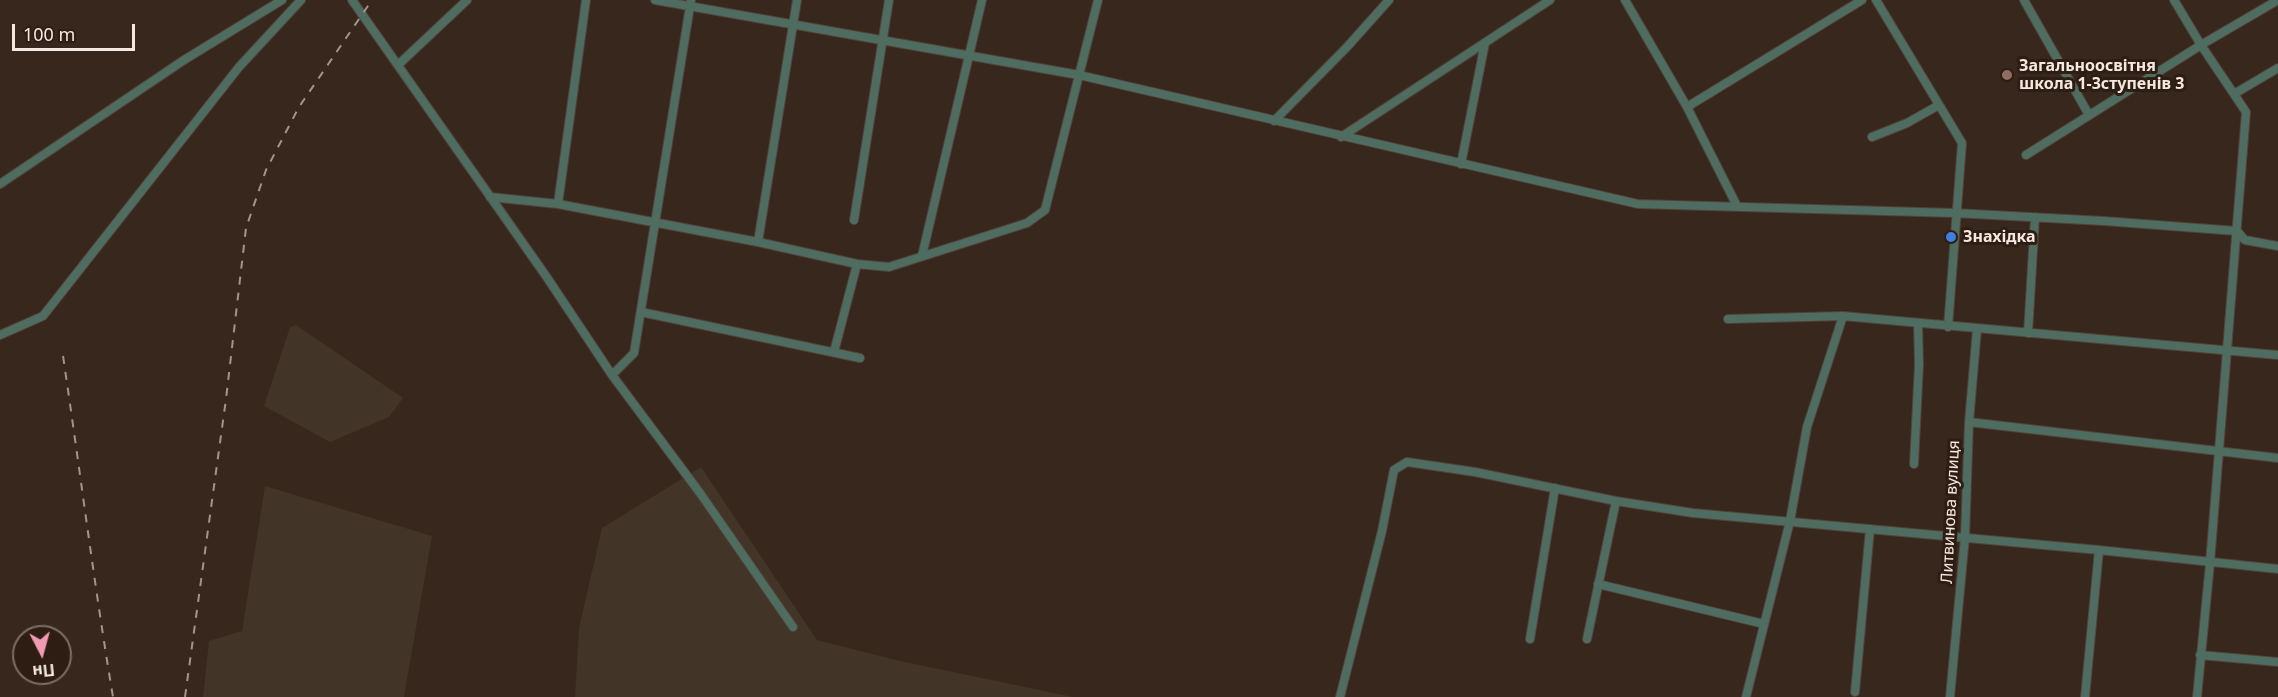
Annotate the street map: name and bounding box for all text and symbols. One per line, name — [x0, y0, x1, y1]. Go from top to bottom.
scale bar — [15, 12, 138, 50]
text: 100 m — [23, 22, 75, 46]
place label: Загальноосвiтня школа 1-3ступенiв 3 — [2019, 56, 2184, 94]
marker: Загальноосвiтня школа 1-3ступенiв 3 — [2000, 68, 2014, 82]
place label: Знахідка — [1963, 227, 2036, 247]
marker: Знахідка — [1944, 230, 1958, 244]
street label: Литвинова вулиця — [1938, 440, 1964, 584]
north arrow — [12, 625, 72, 685]
text: Пн — [31, 659, 56, 683]

